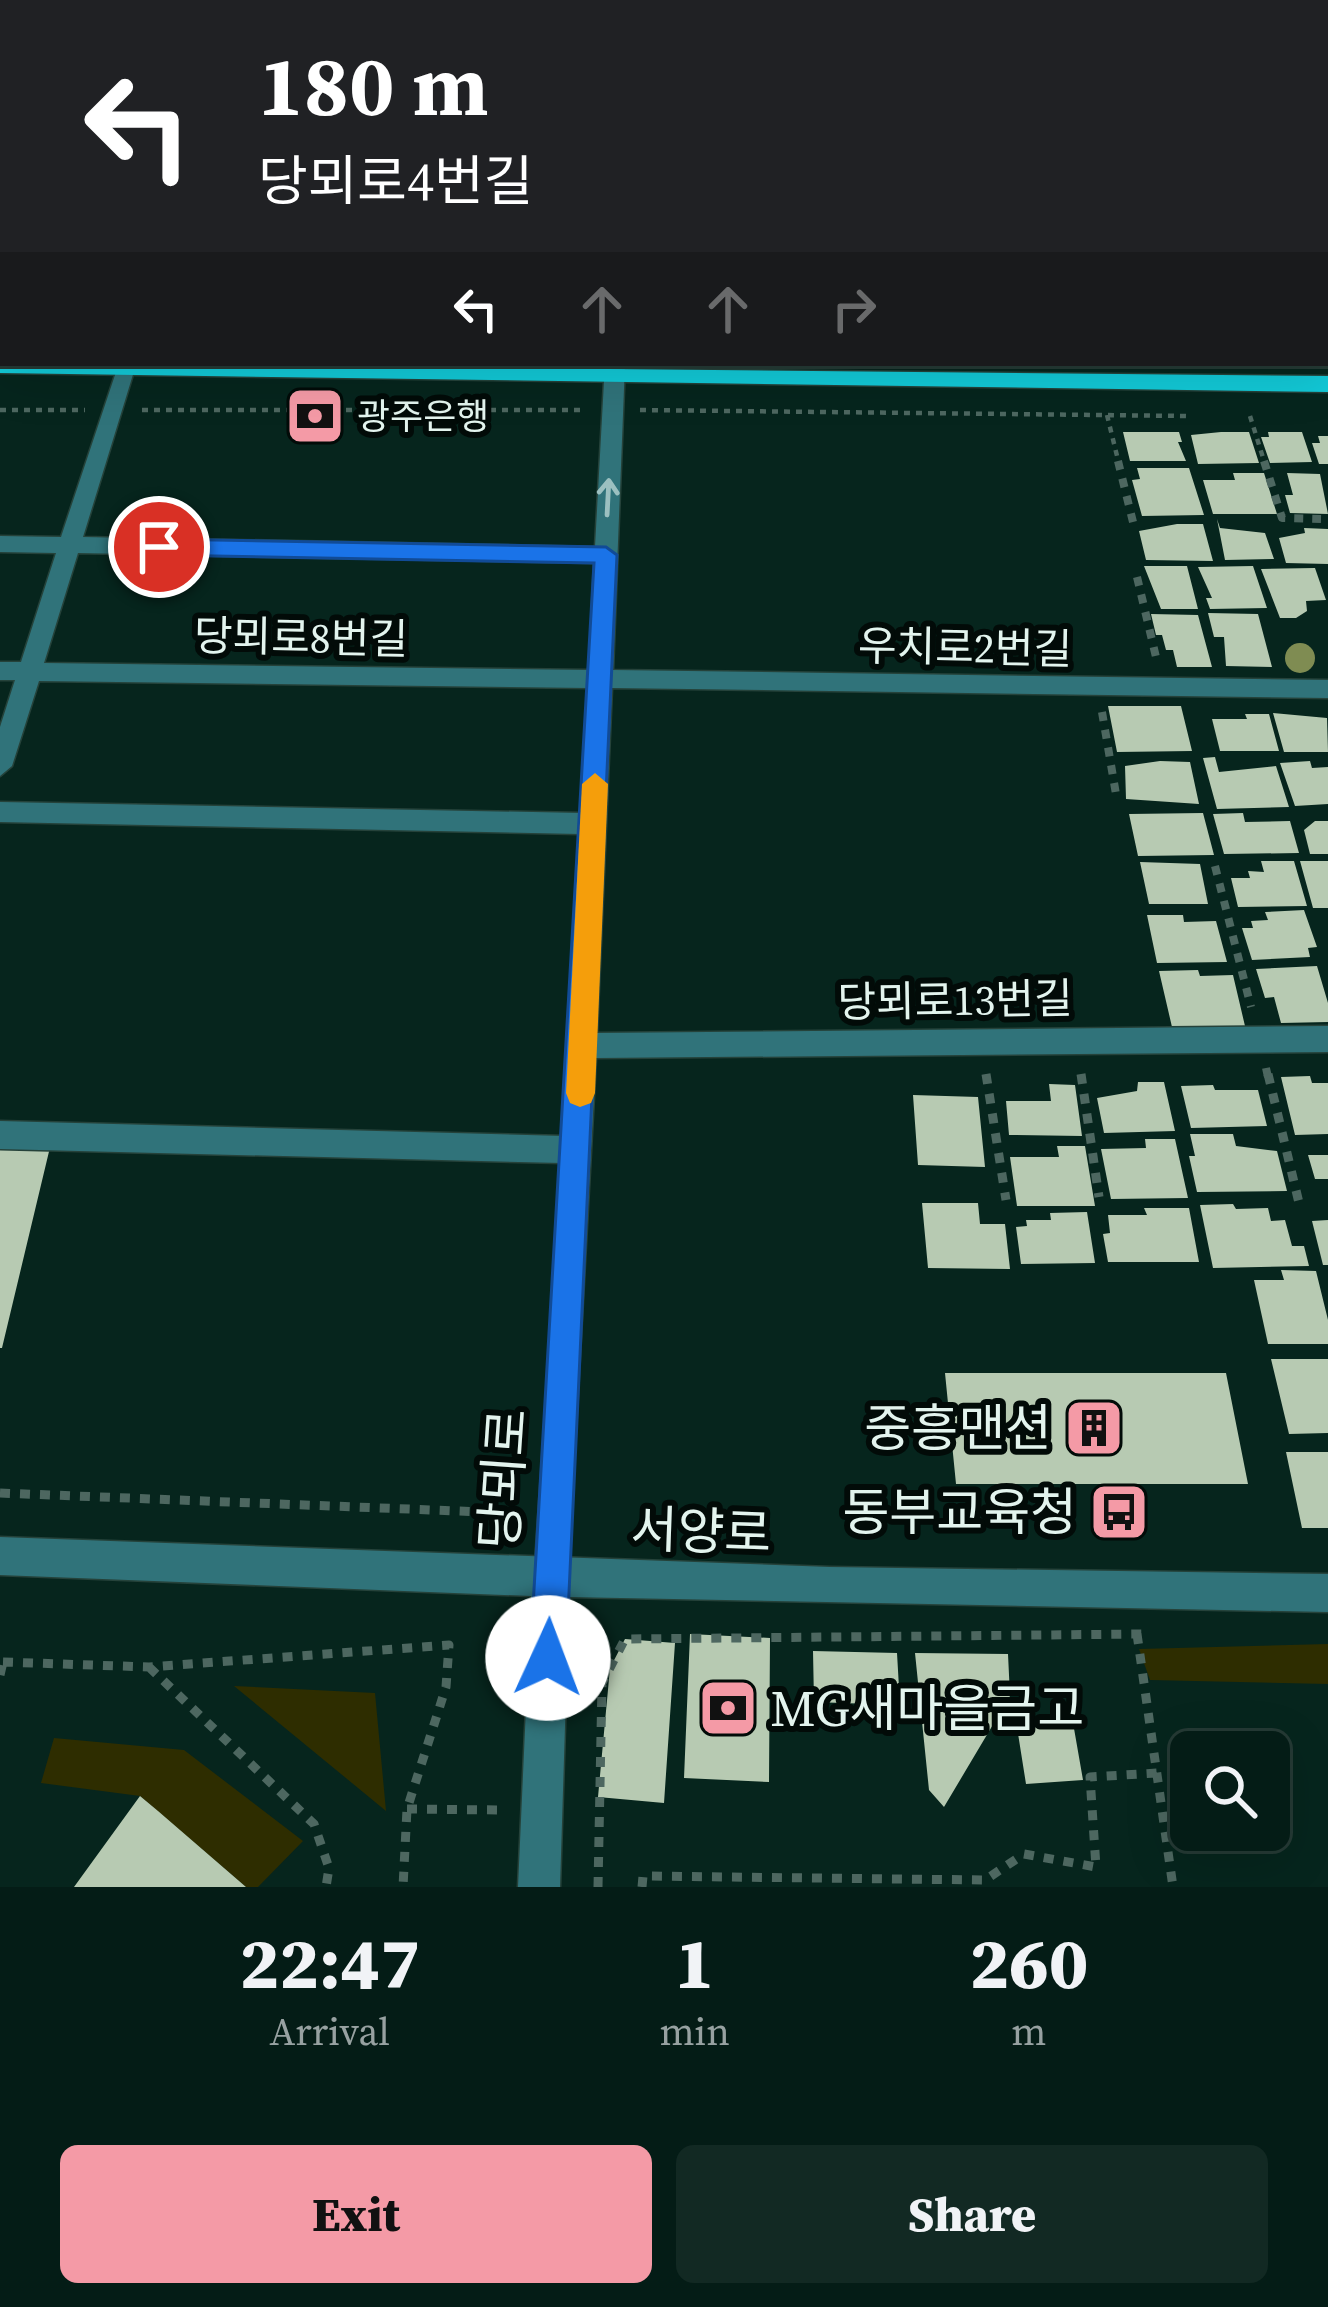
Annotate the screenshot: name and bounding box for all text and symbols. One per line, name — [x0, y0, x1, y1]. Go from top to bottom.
text: 180 m — [258, 28, 489, 143]
icon: left — [60, 48, 216, 204]
text: 당뫼로4번길 — [258, 144, 533, 218]
icon: left — [443, 276, 509, 342]
icon: ahead — [569, 276, 635, 342]
icon: ahead — [695, 276, 761, 342]
icon: right — [821, 276, 887, 342]
bank icon: 광주은행 — [284, 385, 346, 447]
place label: 광주은행 — [357, 392, 489, 441]
one-way arrow — [597, 478, 620, 517]
pin — [108, 496, 210, 598]
icon: arrive — [126, 514, 192, 580]
street label: 당뫼로8번길 — [193, 606, 409, 668]
street label: 우치로2번길 — [857, 616, 1073, 678]
street label: 당뫼로13번길 — [837, 969, 1073, 1031]
place label: 중흥맨션 — [864, 1393, 1052, 1463]
building icon: 중흥맨션 — [1063, 1397, 1125, 1459]
street label: 당뫼로 — [463, 1406, 543, 1552]
place label: 동부교육청 — [842, 1477, 1077, 1547]
bus stop icon: 동부교육청 — [1088, 1481, 1150, 1543]
street label: 서양로 — [629, 1494, 773, 1568]
position arrow — [485, 1595, 611, 1721]
place label: MG새마을금고 — [770, 1673, 1084, 1743]
bank icon: MG새마을금고 — [697, 1677, 759, 1739]
map controls — [1170, 1731, 1290, 1851]
button: search — [1170, 1731, 1290, 1851]
text: 22:47 — [240, 1913, 420, 2012]
text: 1 — [675, 1913, 714, 2012]
text: 260 — [969, 1913, 1088, 2012]
text: Arrival — [269, 2005, 390, 2058]
text: min — [659, 2005, 730, 2058]
text: m — [1011, 2005, 1046, 2058]
button: Exit — [60, 2145, 652, 2283]
button: Share — [676, 2145, 1268, 2283]

